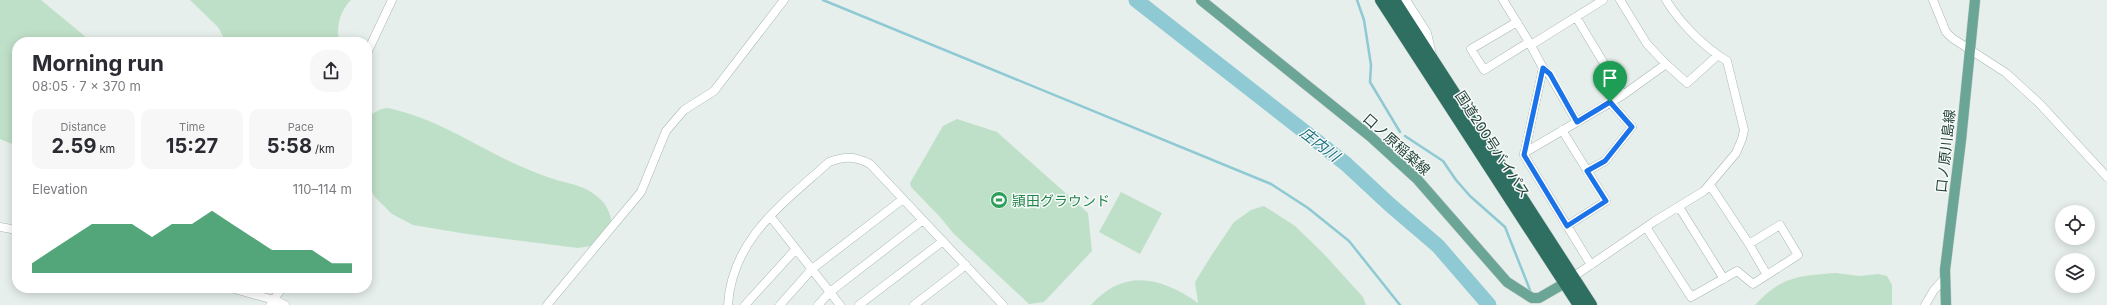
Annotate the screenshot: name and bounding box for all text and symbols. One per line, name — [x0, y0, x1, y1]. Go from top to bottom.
text: Morning run — [32, 50, 164, 76]
button: share — [310, 50, 352, 92]
pin — [1593, 61, 1627, 102]
icon: arrive — [1599, 67, 1621, 89]
text: 08:05 · 7 × 370 m — [32, 78, 141, 94]
street label: 国道200号バイパス — [1452, 87, 1534, 201]
street label: 口ノ原川島線 — [1932, 108, 1958, 194]
street label: 口ノ原稲築線 — [1360, 110, 1434, 178]
text: Distance — [61, 120, 106, 134]
text: Time — [179, 120, 205, 134]
text: Pace — [288, 120, 314, 134]
water label: 庄内川 — [1296, 123, 1345, 167]
text: 2.59 — [51, 134, 96, 158]
text: 15:27 — [166, 134, 218, 158]
text: 5:58 — [267, 134, 312, 158]
text: km — [96, 142, 115, 156]
text: /km — [312, 142, 335, 156]
text: Elevation — [32, 181, 88, 197]
text: 110–114 m — [293, 181, 352, 197]
sports icon: 頴田グラウンド — [989, 190, 1009, 210]
place label: 頴田グラウンド — [1012, 192, 1110, 209]
map controls — [2055, 205, 2095, 293]
button: locate — [2055, 205, 2095, 245]
button: layers — [2055, 253, 2095, 293]

